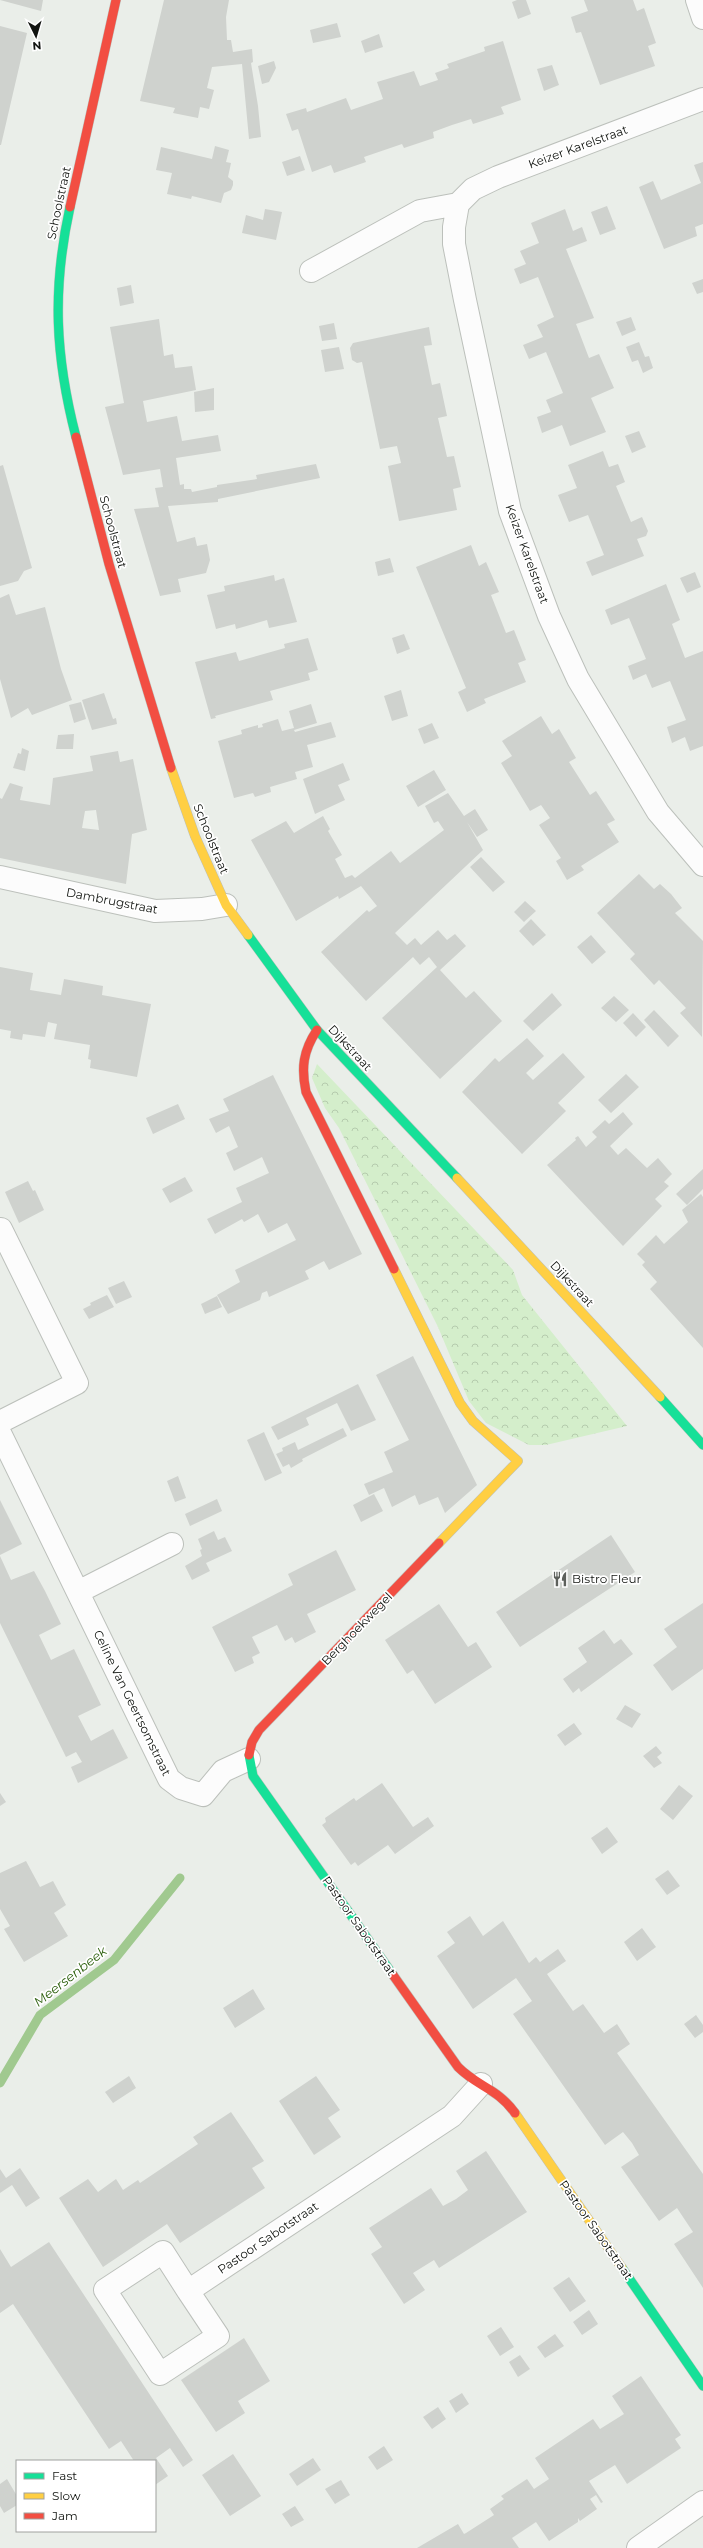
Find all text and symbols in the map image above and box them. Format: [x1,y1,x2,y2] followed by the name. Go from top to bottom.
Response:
[16,16,56,56] north arrow
[32,39,42,53] text: N
[526,122,630,171] street label: Keizer Karelstraat
[43,165,74,241] street label: Schoolstraat
[97,494,130,570] street label: Schoolstraat
[503,502,552,606] street label: Keizer Karelstraat
[191,801,232,876] street label: Schoolstraat
[65,884,159,917] street label: Dambrugstraat
[325,1022,376,1074] street label: Dijkstraat
[547,1258,598,1310] street label: Dijkstraat
[551,1570,569,1588] restaurant icon: Bistro Fleur
[572,1571,641,1586] place label: Bistro Fleur
[318,1589,395,1668] street label: Berghoekwegel
[91,1627,174,1778] street label: Celine Van Geertsomstraat
[319,1873,399,1978] street label: Pastoor Sabotstraat
[30,1942,111,2010] water label: Meersenbeek
[556,2177,636,2282] street label: Pastoor Sabotstraat
[215,2198,321,2277] street label: Pastoor Sabotstraat
[16,2460,156,2532] legend
[52,2468,77,2483] text: Fast
[52,2488,81,2503] text: Slow
[51,2508,78,2523] text: Jam

